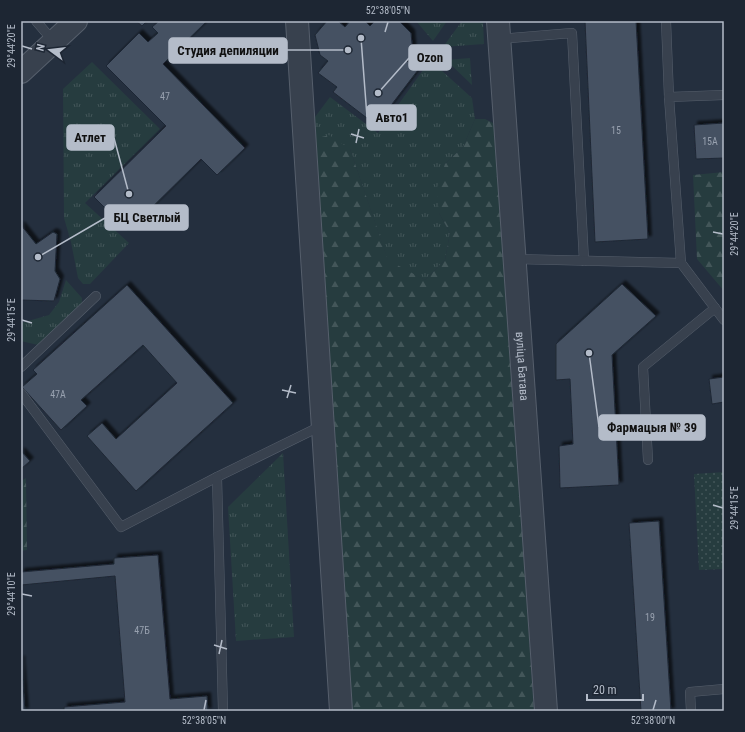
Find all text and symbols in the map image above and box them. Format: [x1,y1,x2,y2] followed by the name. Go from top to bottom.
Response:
[366,5,410,16] text: 52°38'05"N
[6,24,17,68] text: 29°44'20"E
[30,30,70,70] north arrow
[169,38,287,63] callout: Студия депиляции
[34,42,48,52] text: N
[177,43,279,58] text: Студия депиляции
[409,45,451,70] callout: Ozon
[417,50,443,65] text: Ozon
[160,91,170,102] house number: 47
[367,105,416,130] callout: Авто1
[376,110,408,125] text: Авто1
[67,125,114,150] callout: Атлет
[611,125,621,136] house number: 15
[74,130,106,145] text: Атлет
[702,136,718,147] house number: 15А
[105,205,188,230] callout: БЦ Светлый
[114,210,180,225] text: БЦ Светлый
[729,212,740,256] text: 29°44'20"E
[6,298,17,342] text: 29°44'15"E
[513,331,531,401] street label: вуліца Батава
[50,389,66,400] house number: 47А
[599,415,705,440] callout: Фармацыя № 39
[607,420,697,435] text: Фармацыя № 39
[729,486,740,530] text: 29°44'15"E
[6,572,17,616] text: 29°44'10"E
[645,612,655,623] house number: 19
[134,625,150,636] house number: 47Б
[587,676,643,702] scale bar
[593,683,617,697] text: 20 m
[182,715,226,726] text: 52°38'05"N
[631,715,675,726] text: 52°38'00"N

